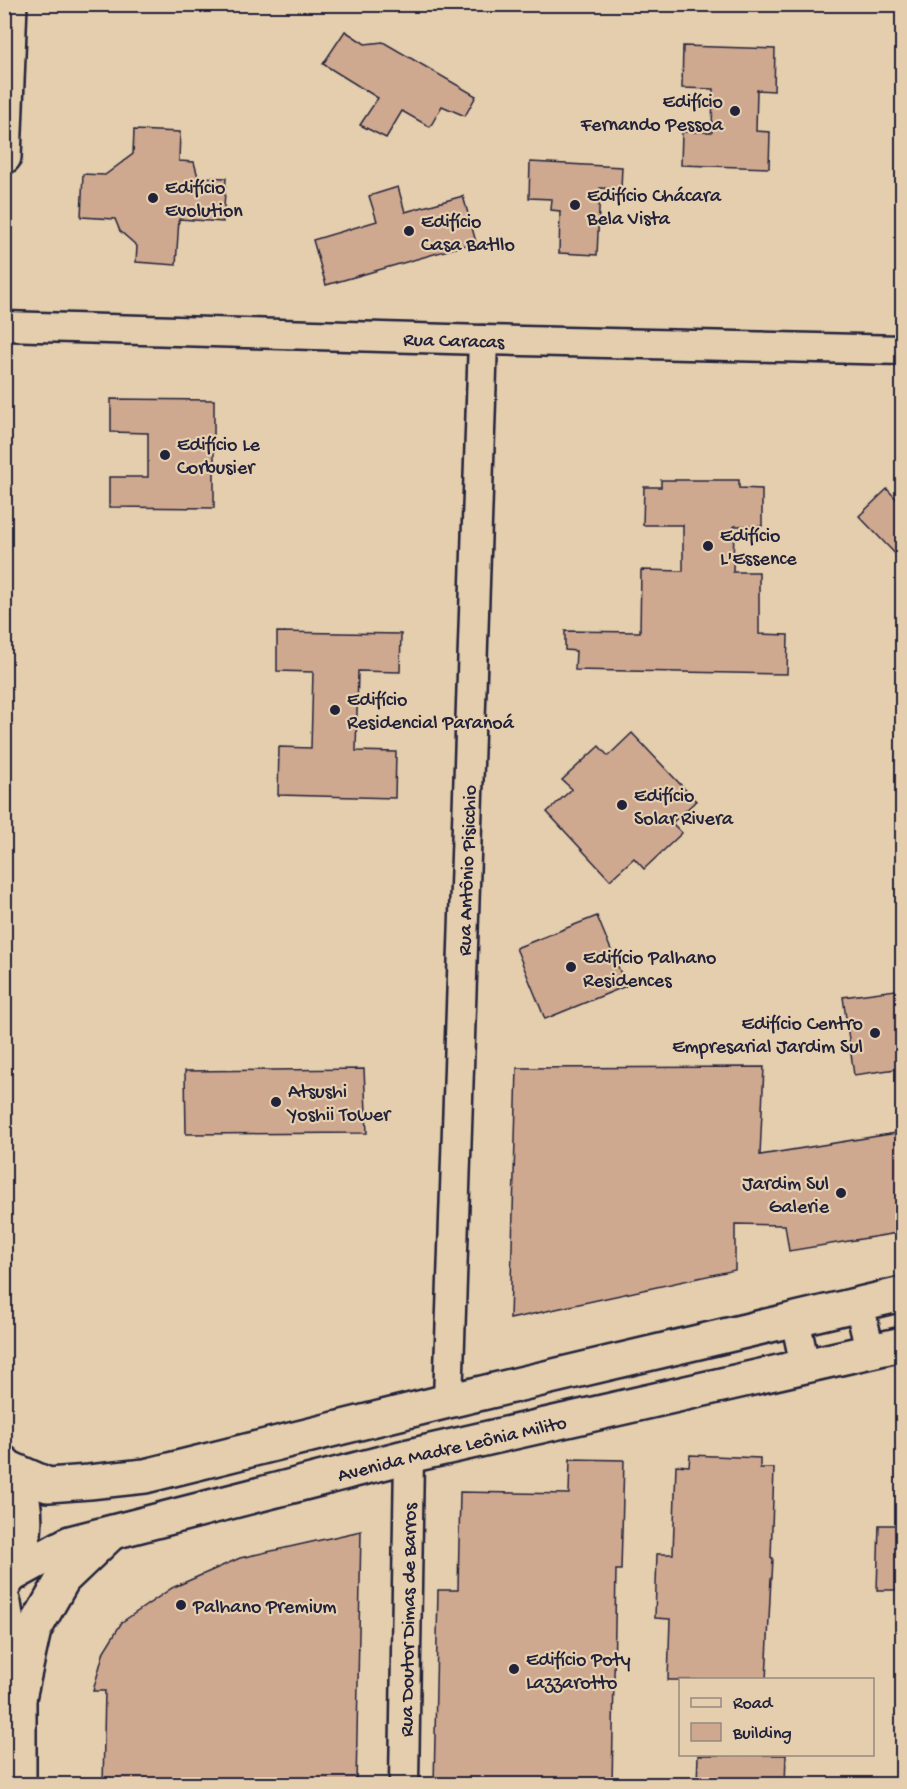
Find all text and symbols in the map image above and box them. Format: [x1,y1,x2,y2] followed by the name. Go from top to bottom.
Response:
[580,92,724,138] place label: Edifício Fernando Pessoa
[728,104,742,118] marker: Edifício Fernando Pessoa
[165,178,243,224] place label: Edifício Evolution
[586,186,722,232] place label: Edifício Chácara Bela Vista
[146,191,160,205] marker: Edifício Evolution
[568,198,582,212] marker: Edifício Chácara Bela Vista
[421,212,515,258] place label: Edifício Casa Batllo
[402,224,416,238] marker: Edifício Casa Batllo
[403,330,505,356] street label: Rua Caracas
[177,435,261,481] place label: Edifício Le Corbusier
[158,448,172,462] marker: Edifício Le Corbusier
[720,526,797,572] place label: Edifício L'Essence
[701,539,715,553] marker: Edifício L'Essence
[347,690,515,736] place label: Edifício Residencial Paranoá
[328,703,342,717] marker: Edifício Residencial Paranoá
[455,785,483,956] street label: Rua Antônio Pisicchio
[634,786,734,832] place label: Edifício Solar Rivera
[615,798,629,812] marker: Edifício Solar Rivera
[583,948,717,994] place label: Edifício Palhano Residences
[564,960,578,974] marker: Edifício Palhano Residences
[672,1014,863,1060] place label: Edifício Centro Empresarial Jardim Sul
[868,1026,882,1040] marker: Edifício Centro Empresarial Jardim Sul
[286,1082,392,1128] place label: Atsushi Yoshii Tower
[269,1095,283,1109] marker: Atsushi Yoshii Tower
[742,1174,830,1220] place label: Jardim Sul Galerie
[834,1186,848,1200] marker: Jardim Sul Galerie
[336,1413,569,1489] street label: Avenida Madre Leônia Milito
[397,1502,423,1737] street label: Rua Doutor Dimas de Barros
[192,1597,337,1620] place label: Palhano Premium
[174,1598,188,1612] marker: Palhano Premium
[526,1650,631,1696] place label: Edifício Poty Lazzarotto
[507,1662,521,1676] marker: Edifício Poty Lazzarotto
[679,1678,874,1756] legend
[733,1694,774,1715] text: Road
[732,1724,792,1745] text: Building

